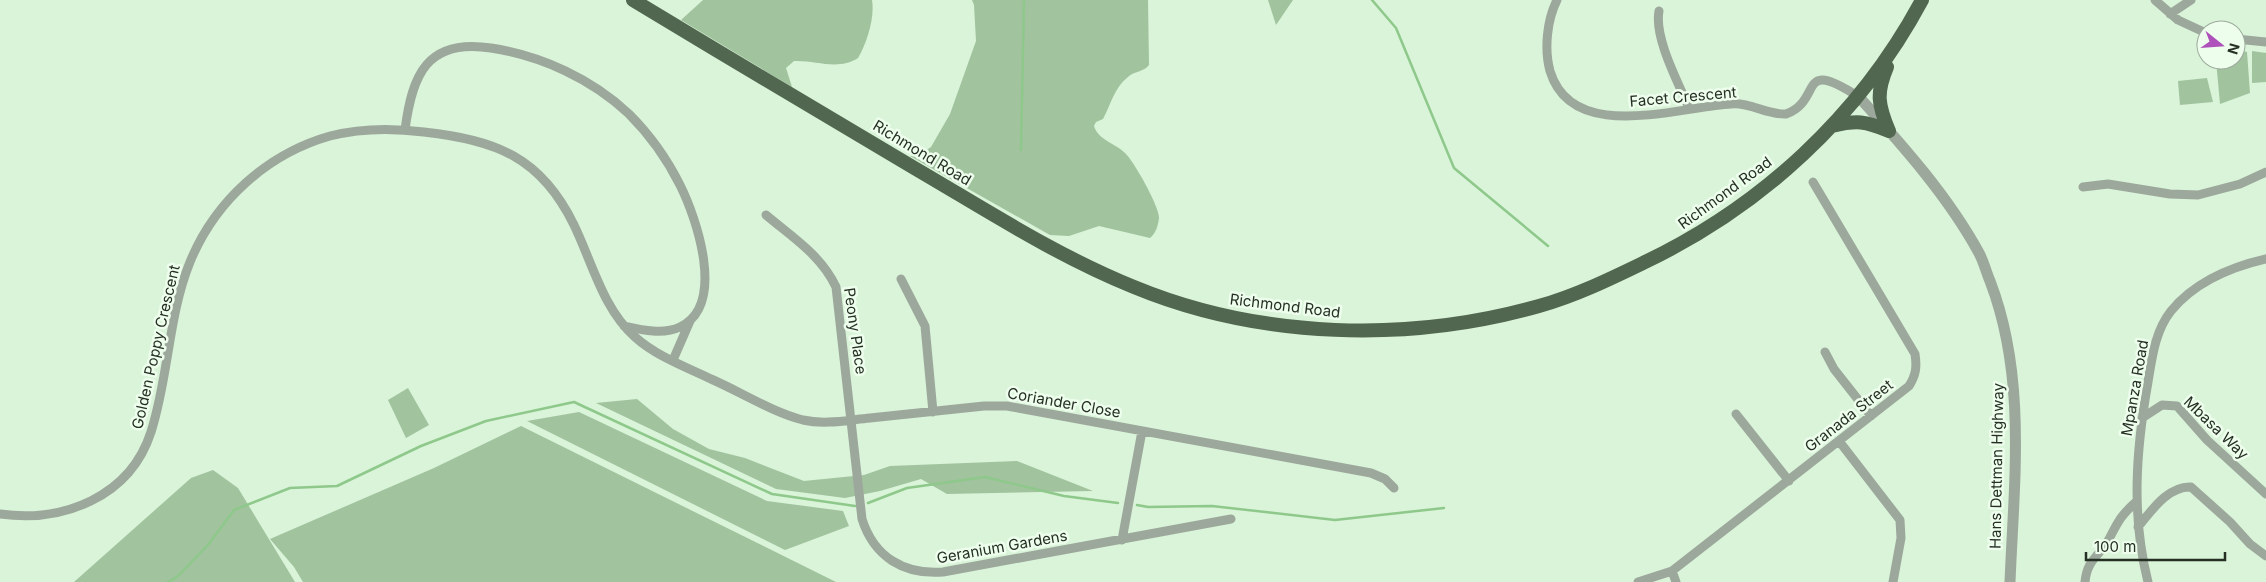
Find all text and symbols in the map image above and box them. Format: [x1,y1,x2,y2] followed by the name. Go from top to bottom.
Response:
[2196,20,2246,70] north arrow
[2224,41,2244,57] text: N
[1629,82,1737,111] street label: Facet Crescent
[870,116,975,189] street label: Richmond Road
[1674,152,1775,233] street label: Richmond Road
[127,263,184,431] street label: Golden Poppy Crescent
[840,286,871,376] street label: Peony Place
[1229,289,1341,322] street label: Richmond Road
[2117,338,2152,437] street label: Mpanza Road
[1801,375,1897,456] street label: Granada Street
[1986,382,2007,549] street label: Hans Dettman Highway
[1006,383,1122,422] street label: Coriander Close
[2180,392,2253,464] street label: Mbasa Way
[935,526,1069,567] street label: Geranium Gardens
[2086,530,2225,562] scale bar
[2094,537,2136,556] text: 100 m

